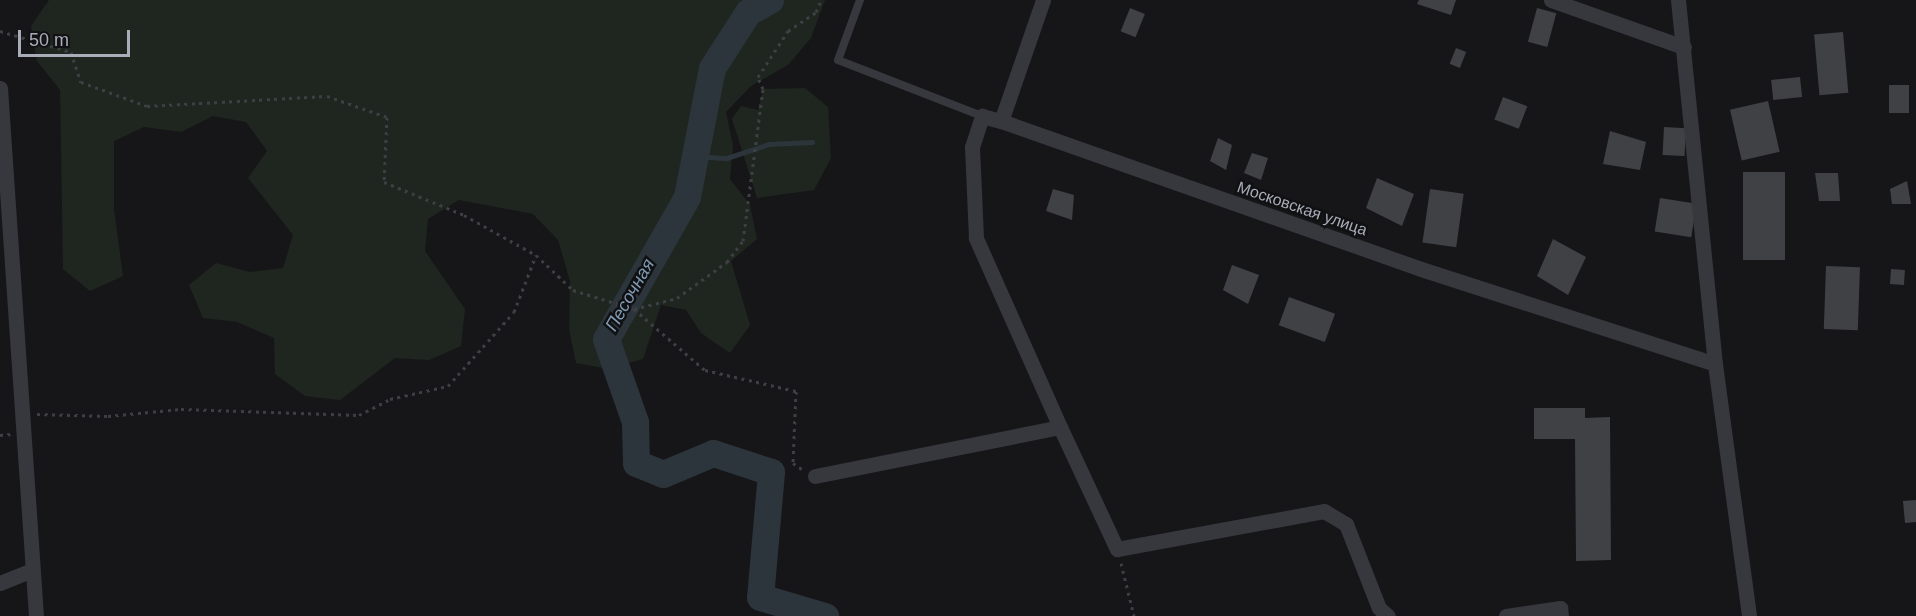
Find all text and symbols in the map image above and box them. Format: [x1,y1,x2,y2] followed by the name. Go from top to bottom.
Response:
[21,18,134,56] scale bar
[29,30,69,50] text: 50 m
[1235,178,1369,240] street label: Московская улица
[601,255,659,335] water label: Песочная

